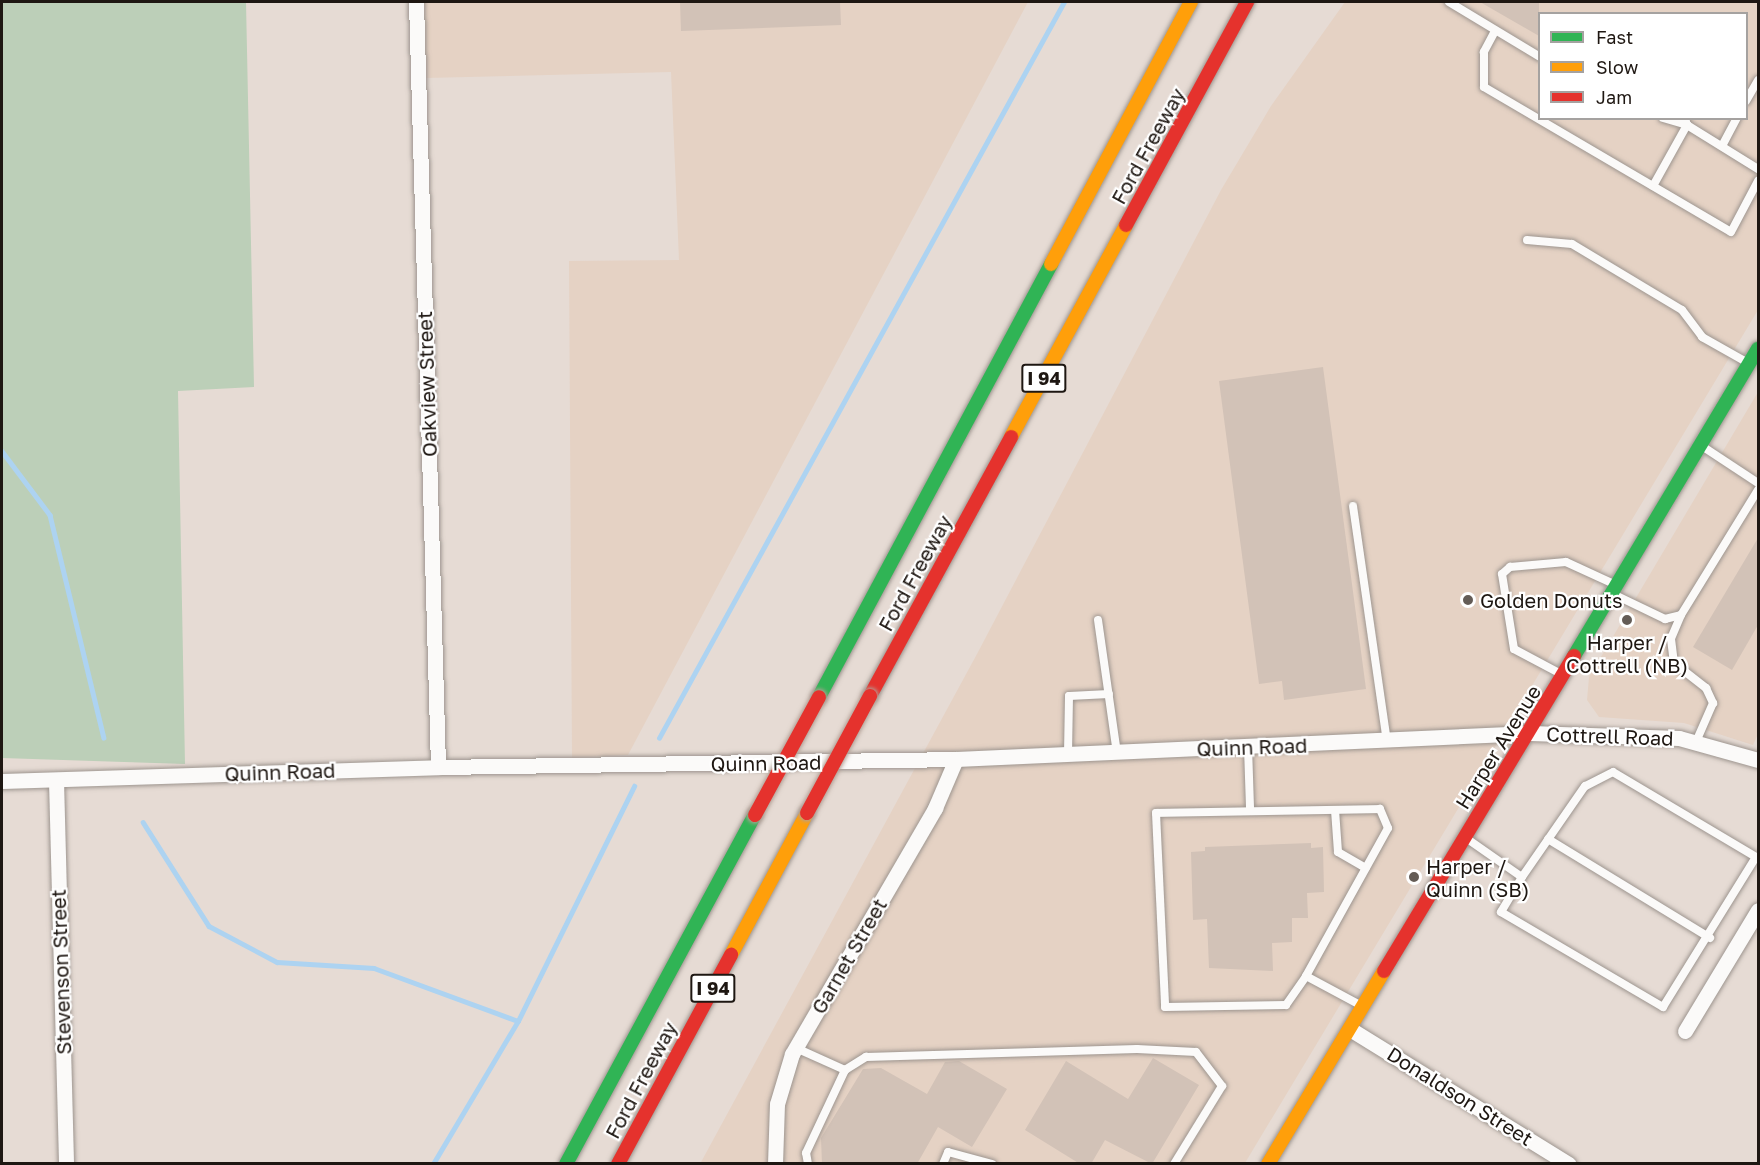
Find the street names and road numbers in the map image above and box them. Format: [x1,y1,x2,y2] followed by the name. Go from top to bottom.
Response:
[1106,84,1190,208] street label: Ford Freeway
[412,311,442,457] street label: Oakview Street
[1020,363,1068,393] road number: I 94
[873,511,957,635] street label: Ford Freeway
[1450,681,1546,813] street label: Harper Avenue
[1546,722,1674,750] street label: Cottrell Road
[1196,733,1308,761] street label: Quinn Road
[710,750,822,776] street label: Quinn Road
[224,758,336,786] street label: Quinn Road
[46,889,76,1055] street label: Stevenson Street
[806,894,892,1018] street label: Garnet Street
[689,973,737,1003] road number: I 94
[600,1017,682,1143] street label: Ford Freeway
[1383,1042,1537,1150] street label: Donaldson Street

